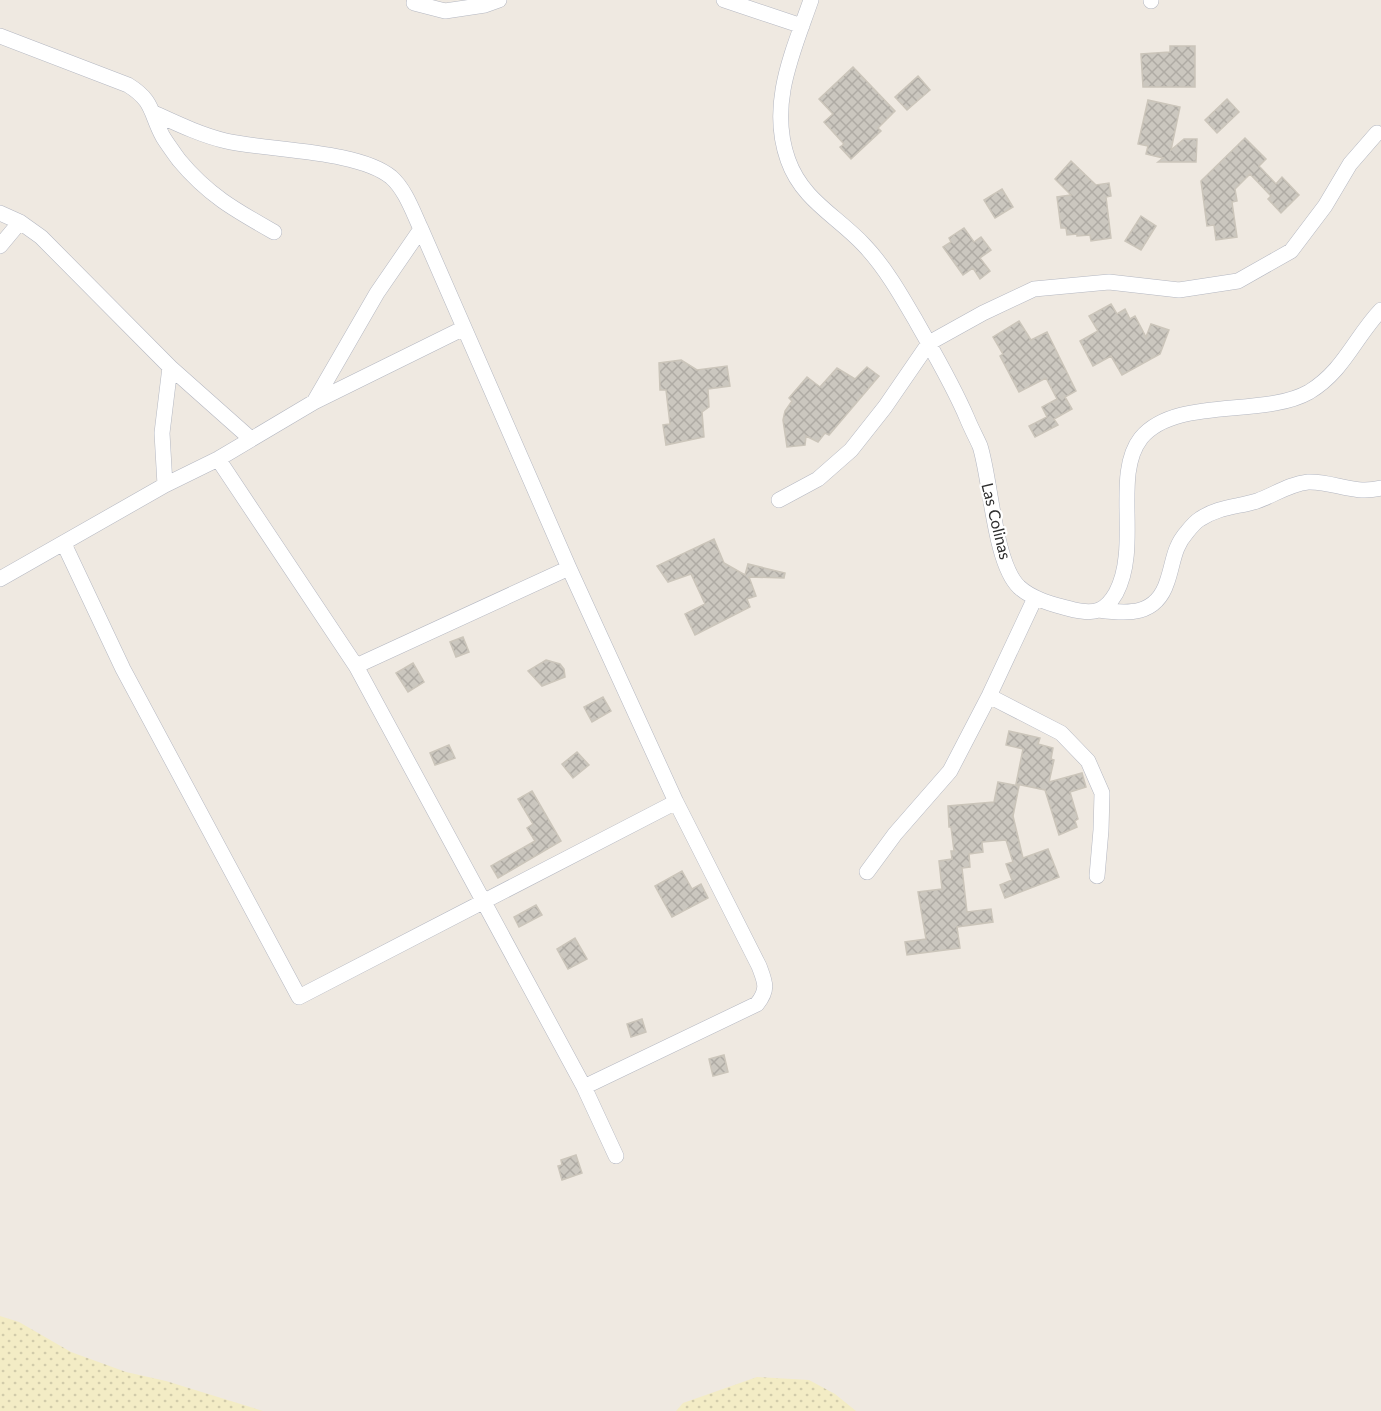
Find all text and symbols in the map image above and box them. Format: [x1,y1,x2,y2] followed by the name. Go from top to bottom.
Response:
[978,481,1016,561] street label: Las Colinas

